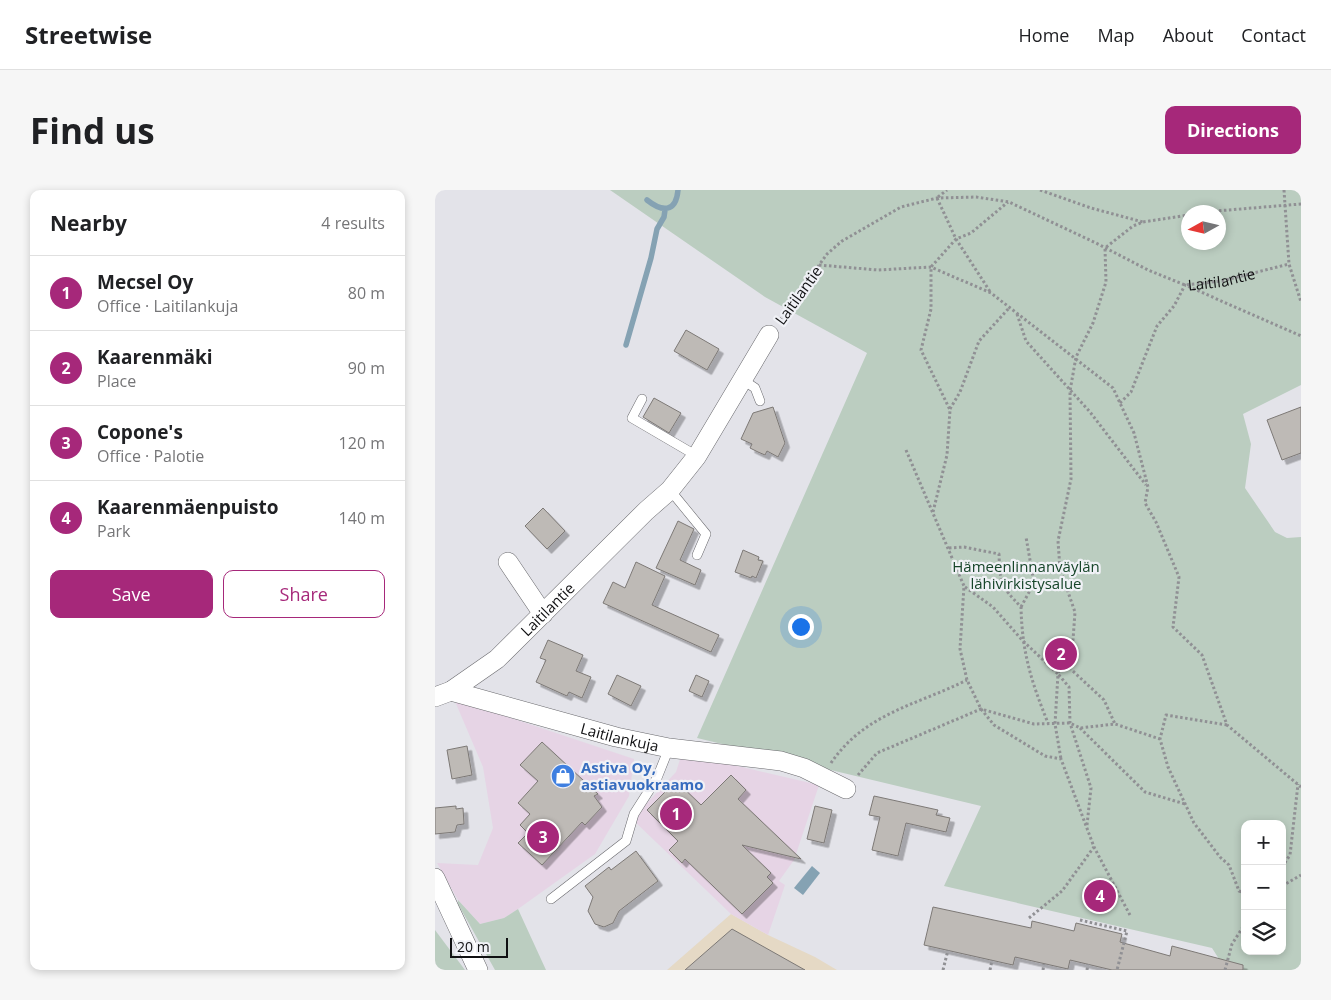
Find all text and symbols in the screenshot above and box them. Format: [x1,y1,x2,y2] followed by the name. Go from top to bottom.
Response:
[25,18,152,51] text: Streetwise
[1019,23,1069,47] text: Home
[1097,23,1135,47] text: Map
[1163,23,1213,47] text: About
[1241,23,1306,47] text: Contact
[1165,106,1301,154] button: Directions
[30,107,155,154] text: Find us
[1181,205,1226,250] north arrow
[50,209,127,237] text: Nearby
[321,212,385,234] text: 4 results
[770,262,826,328] street label: Laitilantie
[1187,263,1257,295] street label: Laitilantie
[97,269,193,295] text: Mecsel Oy
[61,282,71,304] text: 1
[348,282,385,304] text: 80 m
[97,295,238,317] text: Office · Laitilankuja
[97,344,213,370] text: Kaarenmäki
[61,357,71,379] text: 2
[348,357,385,379] text: 90 m
[97,370,136,392] text: Place
[97,419,183,445] text: Copone's
[61,432,71,454] text: 3
[339,432,385,454] text: 120 m
[97,445,204,467] text: Office · Palotie
[97,494,279,520] text: Kaarenmäenpuisto
[61,507,71,529] text: 4
[339,507,385,529] text: 140 m
[97,520,130,542] text: Park
[952,556,1100,593] park label: Hämeenlinnanväylän lähivirkistysalue
[50,570,213,618] button: Save
[223,570,385,618] button: Share
[516,578,578,640] street label: Laitilantie
[788,614,814,640] your location
[1045,635,1077,673] pin: 2
[578,718,661,756] street label: Laitilankuja
[581,757,704,794] place label: Astiva Oy, astiavuokraamo
[550,763,576,789] shop icon: Astiva Oy, astiavuokraamo
[660,795,692,833] pin: 1
[527,818,559,856] pin: 3
[1241,820,1286,955] map controls
[1241,820,1286,865] button: +
[1241,865,1286,910] button: −
[1084,877,1116,915] pin: 4
[1241,910,1286,955] button: layers
[450,935,507,958] scale bar
[457,937,490,956] text: 20 m

